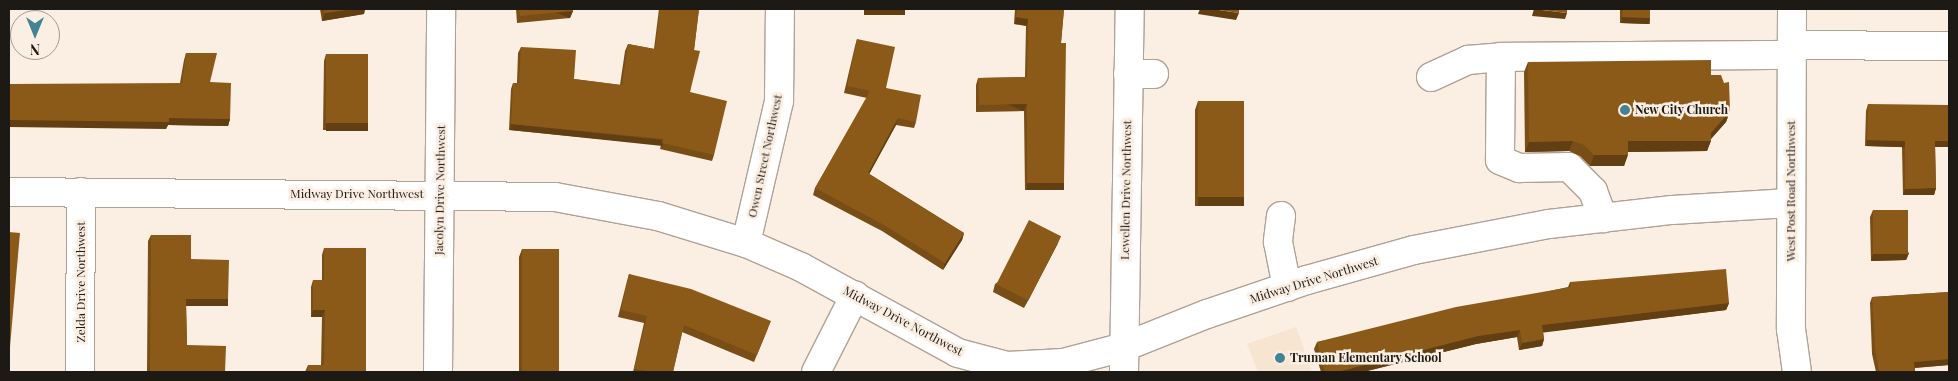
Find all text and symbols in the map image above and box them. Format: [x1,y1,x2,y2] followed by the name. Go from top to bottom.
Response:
[10,10,60,60] north arrow
[30,40,40,59] text: N
[745,93,785,219] street label: Owen Street Northwest
[1635,103,1729,117] place label: New City Church
[1619,104,1631,116] marker: New City Church
[1118,120,1134,260] street label: Lewellen Drive Northwest
[1784,120,1798,262] street label: West Post Road Northwest
[432,125,448,255] street label: Jacolyn Drive Northwest
[290,187,424,201] street label: Midway Drive Northwest
[74,222,88,342] street label: Zelda Drive Northwest
[1248,254,1380,306] street label: Midway Drive Northwest
[841,283,965,359] street label: Midway Drive Northwest
[1290,351,1442,365] place label: Truman Elementary School
[1274,352,1286,364] marker: Truman Elementary School

